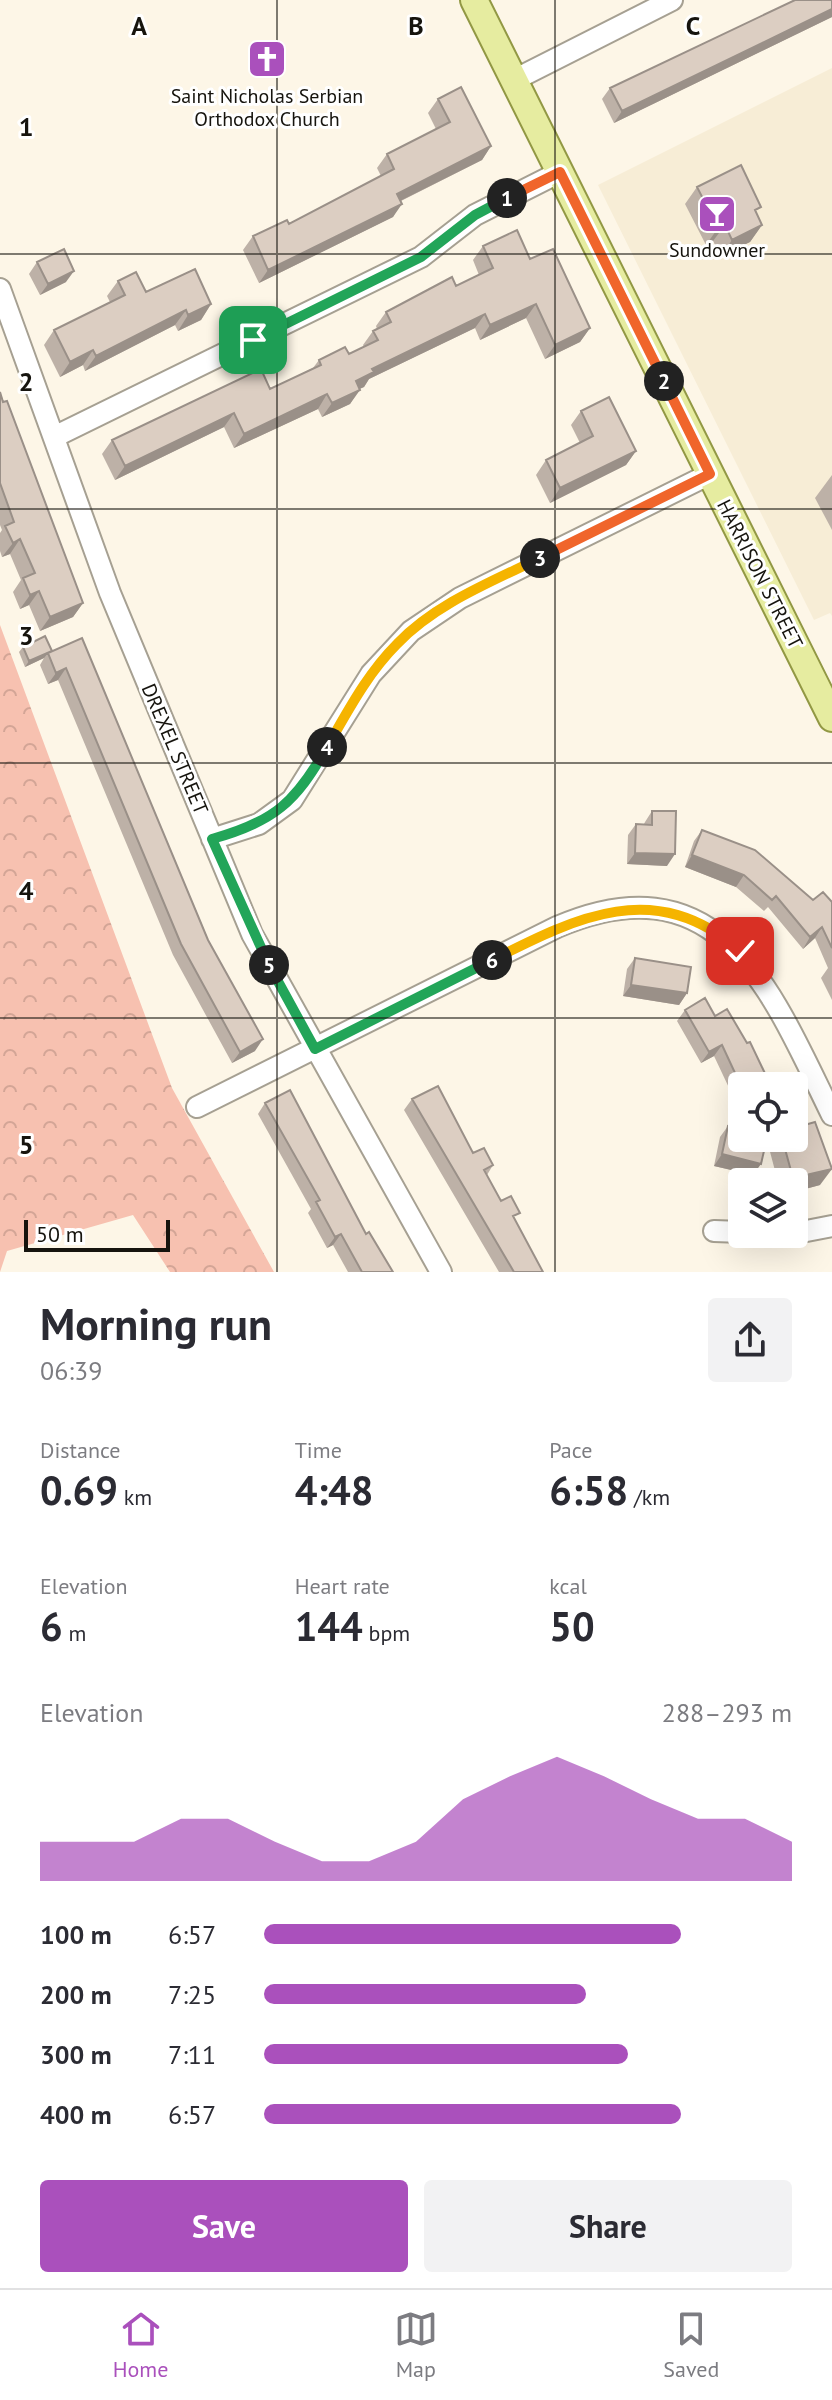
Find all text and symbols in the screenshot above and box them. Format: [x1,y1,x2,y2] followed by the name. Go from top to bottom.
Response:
[131,9,147,42] text: A
[408,9,424,42] text: B
[686,9,700,42] text: C
[246,38,288,80] church icon: Saint Nicholas Serbian Orthodox Church
[171,83,363,132] place label: Saint Nicholas Serbian Orthodox Church
[19,110,33,143] text: 1
[487,178,527,218] pin: 1
[501,184,513,212] text: 1
[696,193,738,235] bar icon: Sundowner
[669,237,765,263] place label: Sundowner
[219,306,287,374] pin
[231,318,275,362] icon: arrive
[644,361,684,401] pin: 2
[19,365,33,398] text: 2
[658,367,670,395] text: 2
[711,495,809,653] street label: HARRISON STREET
[520,538,560,578] pin: 3
[534,544,546,572] text: 3
[19,619,33,652] text: 3
[136,680,214,818] street label: DREXEL STREET
[307,727,347,767] pin: 4
[321,733,333,761] text: 4
[19,874,34,907] text: 4
[706,917,774,985] pin
[718,929,762,973] icon: check
[472,940,512,980] pin: 6
[249,945,289,985] pin: 5
[486,946,498,974] text: 6
[263,951,275,979] text: 5
[728,1072,808,1248] map controls
[728,1072,808,1152] button: locate
[19,1128,33,1161] text: 5
[728,1168,808,1248] button: layers
[24,1216,170,1252] scale bar
[36,1220,84,1248] text: 50 m
[40,1295,272,1352] text: Morning run
[708,1298,792,1382] button: share
[40,1354,102,1387] text: 06:39
[40,1436,121,1464] text: Distance
[295,1436,342,1464] text: Time
[549,1436,592,1464] text: Pace
[40,1464,118,1516] text: 0.69
[295,1464,373,1516] text: 4:48
[549,1464,628,1516] text: 6:58
[118,1483,152,1511] text: km
[628,1483,670,1511] text: /km
[40,1572,128,1600] text: Elevation
[295,1572,390,1600] text: Heart rate
[549,1572,587,1600] text: kcal
[40,1600,63,1652] text: 6
[295,1600,363,1652] text: 144
[549,1600,595,1652] text: 50
[63,1619,86,1647] text: m
[363,1619,410,1647] text: bpm
[40,1696,144,1729] text: Elevation
[662,1696,792,1729] text: 288–293 m
[40,1918,112,1951] text: 100 m
[168,1918,216,1951] text: 6:57
[40,1978,112,2011] text: 200 m
[168,1978,216,2011] text: 7:25
[40,2038,112,2071] text: 300 m
[168,2038,216,2071] text: 7:11
[40,2098,112,2131] text: 400 m
[168,2098,216,2131] text: 6:57
[40,2180,408,2272] button: Save
[424,2180,792,2272] button: Share
[113,2307,168,2383] tab: Home
[394,2307,438,2383] tab: Map
[663,2307,719,2383] tab: Saved

